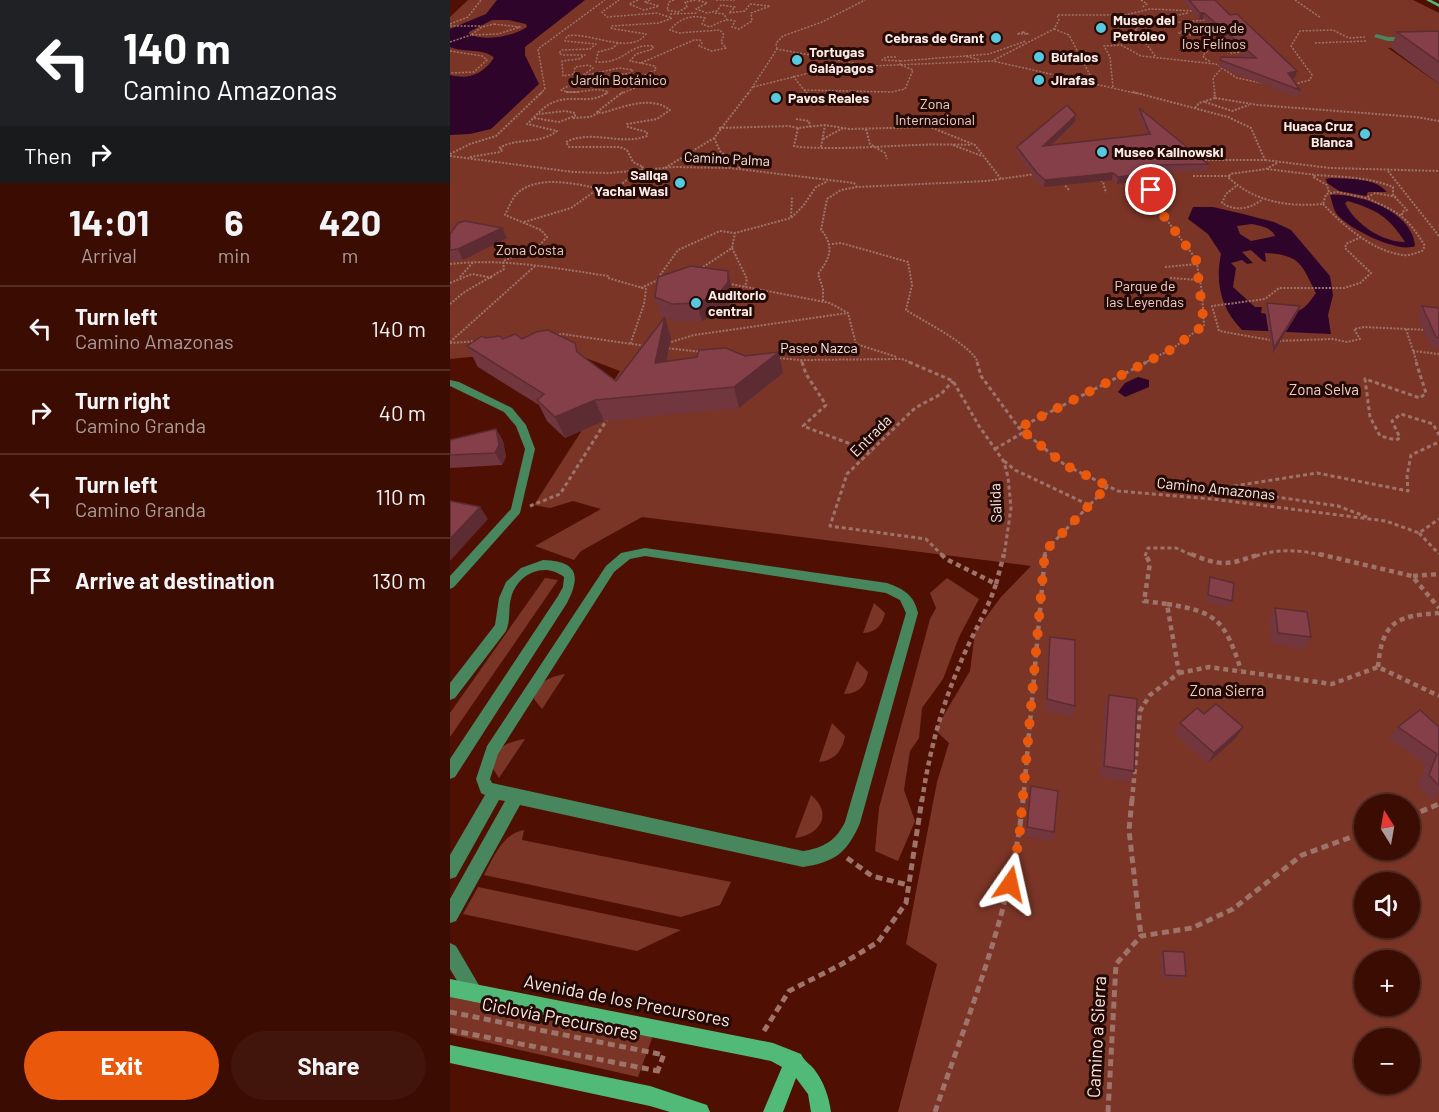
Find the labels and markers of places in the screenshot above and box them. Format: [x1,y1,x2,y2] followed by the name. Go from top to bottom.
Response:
[1113,11,1175,44] place label: Museo del Petróleo
[1094,21,1108,35] marker: Museo del Petróleo
[885,29,984,46] place label: Cebras de Grant
[989,31,1003,45] marker: Cebras de Grant
[809,43,874,76] place label: Tortugas Galápagos
[1051,48,1098,65] place label: Búfalos
[1032,50,1046,64] marker: Búfalos
[790,53,804,67] marker: Tortugas Galápagos
[1051,71,1095,88] place label: Jirafas
[1032,73,1046,87] marker: Jirafas
[788,89,869,106] place label: Pavos Reales
[769,91,783,105] marker: Pavos Reales
[1284,117,1354,150] place label: Huaca Cruz Blanca
[1358,127,1372,141] marker: Huaca Cruz Blanca
[1114,143,1224,160] place label: Museo Kalinowski
[1095,145,1109,159] marker: Museo Kalinowski
[1125,164,1176,215] pin
[595,166,668,199] place label: Sallqa Yachai Wasi
[673,176,687,190] marker: Sallqa Yachai Wasi
[708,286,766,319] place label: Auditorio central
[689,296,703,310] marker: Auditorio central

